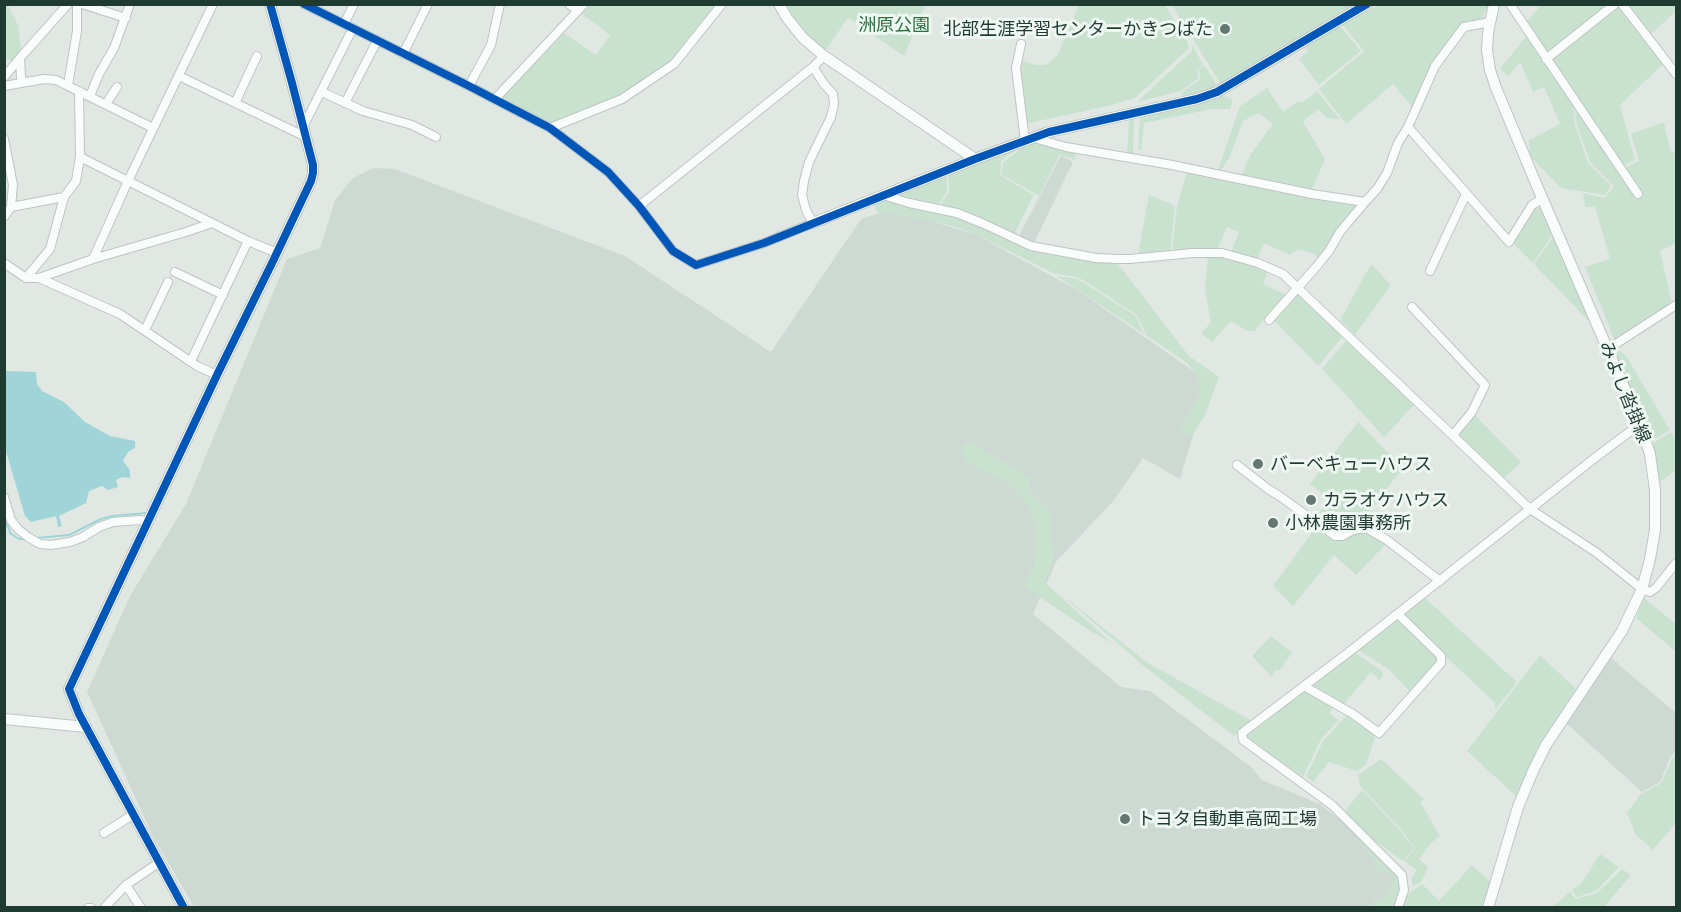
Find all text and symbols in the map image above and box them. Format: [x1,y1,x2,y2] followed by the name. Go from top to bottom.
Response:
[858,14,930,36] park label: 洲原公園
[943,18,1213,40] place label: 北部生涯学習センターかきつばた
[1218,22,1232,36] marker: 北部生涯学習センターかきつばた
[1595,338,1655,446] street label: みよし沓掛線
[1270,453,1432,475] place label: バーベキューハウス
[1251,457,1265,471] marker: バーベキューハウス
[1323,489,1449,511] place label: カラオケハウス
[1304,493,1318,507] marker: カラオケハウス
[1285,512,1411,534] place label: 小林農園事務所
[1266,516,1280,530] marker: 小林農園事務所
[1137,808,1317,830] place label: トヨタ自動車高岡工場
[1118,812,1132,826] marker: トヨタ自動車高岡工場

